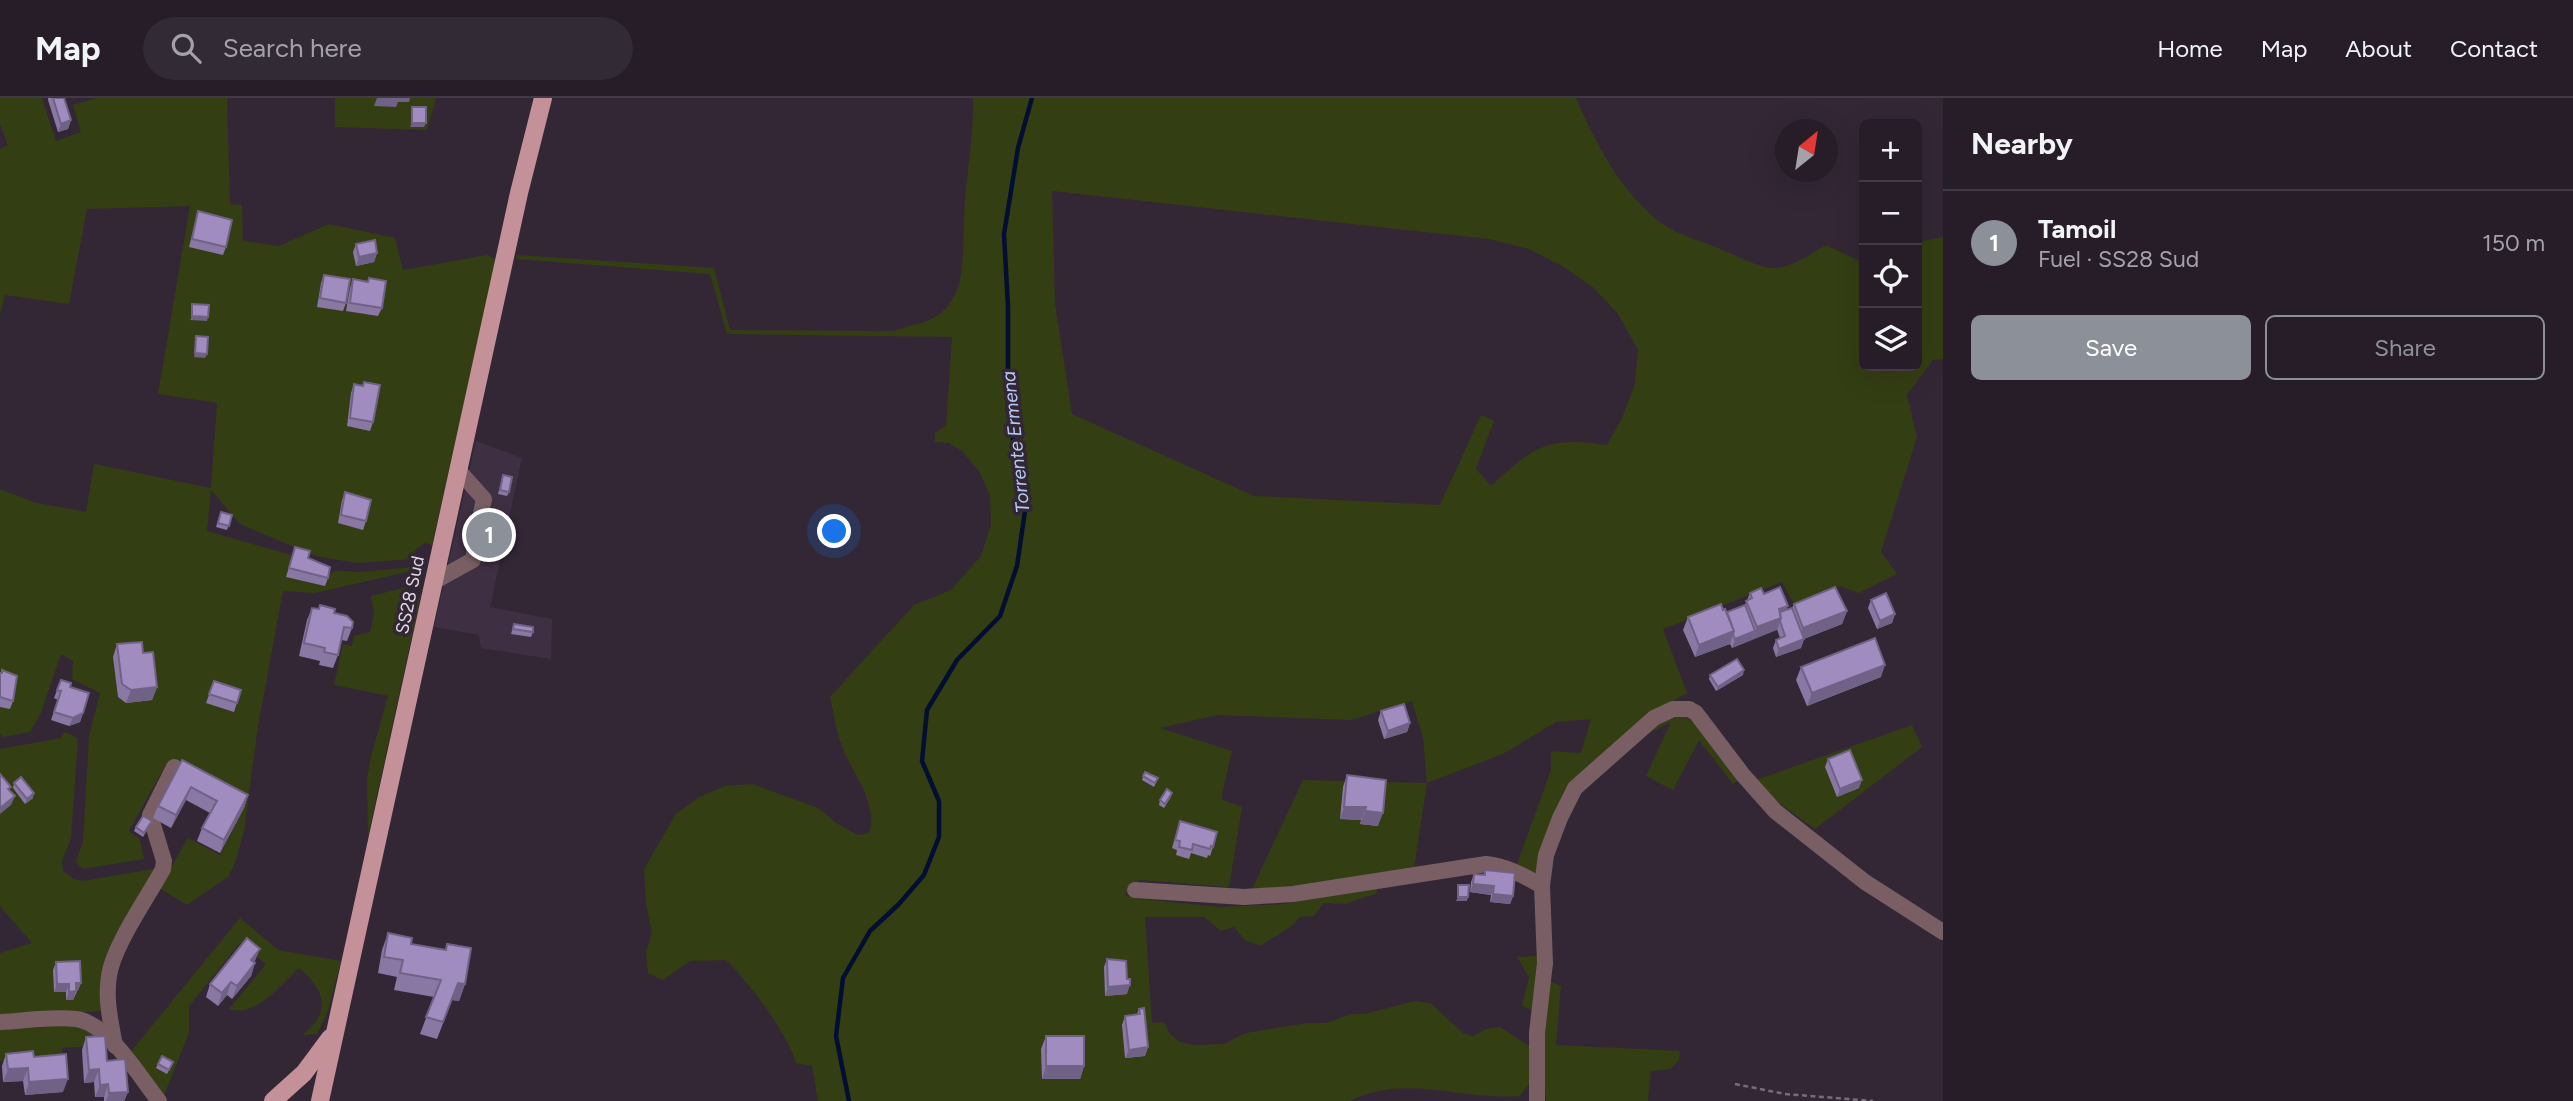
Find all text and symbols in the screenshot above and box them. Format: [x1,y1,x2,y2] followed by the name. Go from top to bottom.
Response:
[143,17,633,80] search box
[35,29,101,68] text: Map
[167,29,205,67] icon: search
[223,32,362,64] text: Search here
[2157,34,2223,63] text: Home
[2261,34,2307,63] text: Map
[2345,34,2412,63] text: About
[2450,34,2538,63] text: Contact
[1775,119,1838,182] north arrow
[1859,119,1922,371] map controls
[1859,119,1922,182] button: +
[1971,125,2073,162] text: Nearby
[1859,182,1922,245] button: −
[2038,213,2116,245] text: Tamoil
[1989,229,1999,257] text: 1
[2482,229,2545,257] text: 150 m
[1859,245,1922,308] button: locate
[2038,245,2199,273] text: Fuel · SS28 Sud
[1859,308,1922,371] button: layers
[1971,315,2251,380] button: Save
[2265,315,2545,380] button: Share
[997,370,1034,514] water label: Torrente Ermena
[466,509,512,561] pin: 1
[817,514,851,548] your location
[391,554,429,636] street label: SS28 Sud

